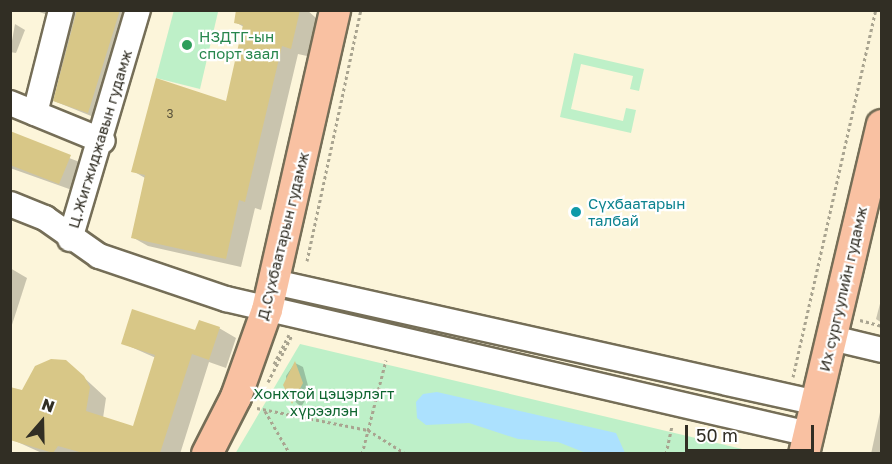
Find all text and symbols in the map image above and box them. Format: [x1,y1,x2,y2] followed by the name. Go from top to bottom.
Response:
[199,27,279,62] place label: НЗДТГ-ын спорт заал
[180,38,194,52] marker: НЗДТГ-ын спорт заал
[64,48,136,230] street label: Ц.Жигжиджавын гудамж
[166,107,174,121] house number: 3
[253,150,313,322] street label: Д.Сүхбаатарын гудамж
[588,194,685,229] place label: Сүхбаатарын талбай
[569,205,583,219] marker: Сүхбаатарын талбай
[815,205,871,373] street label: Их сургуулийн гудамж
[254,384,394,419] park label: Хонхтой цэцэрлэгт хүрээлэн
[12,392,72,452] north arrow
[39,394,57,417] text: N
[688,413,817,451] scale bar
[696,424,738,446] text: 50 m

